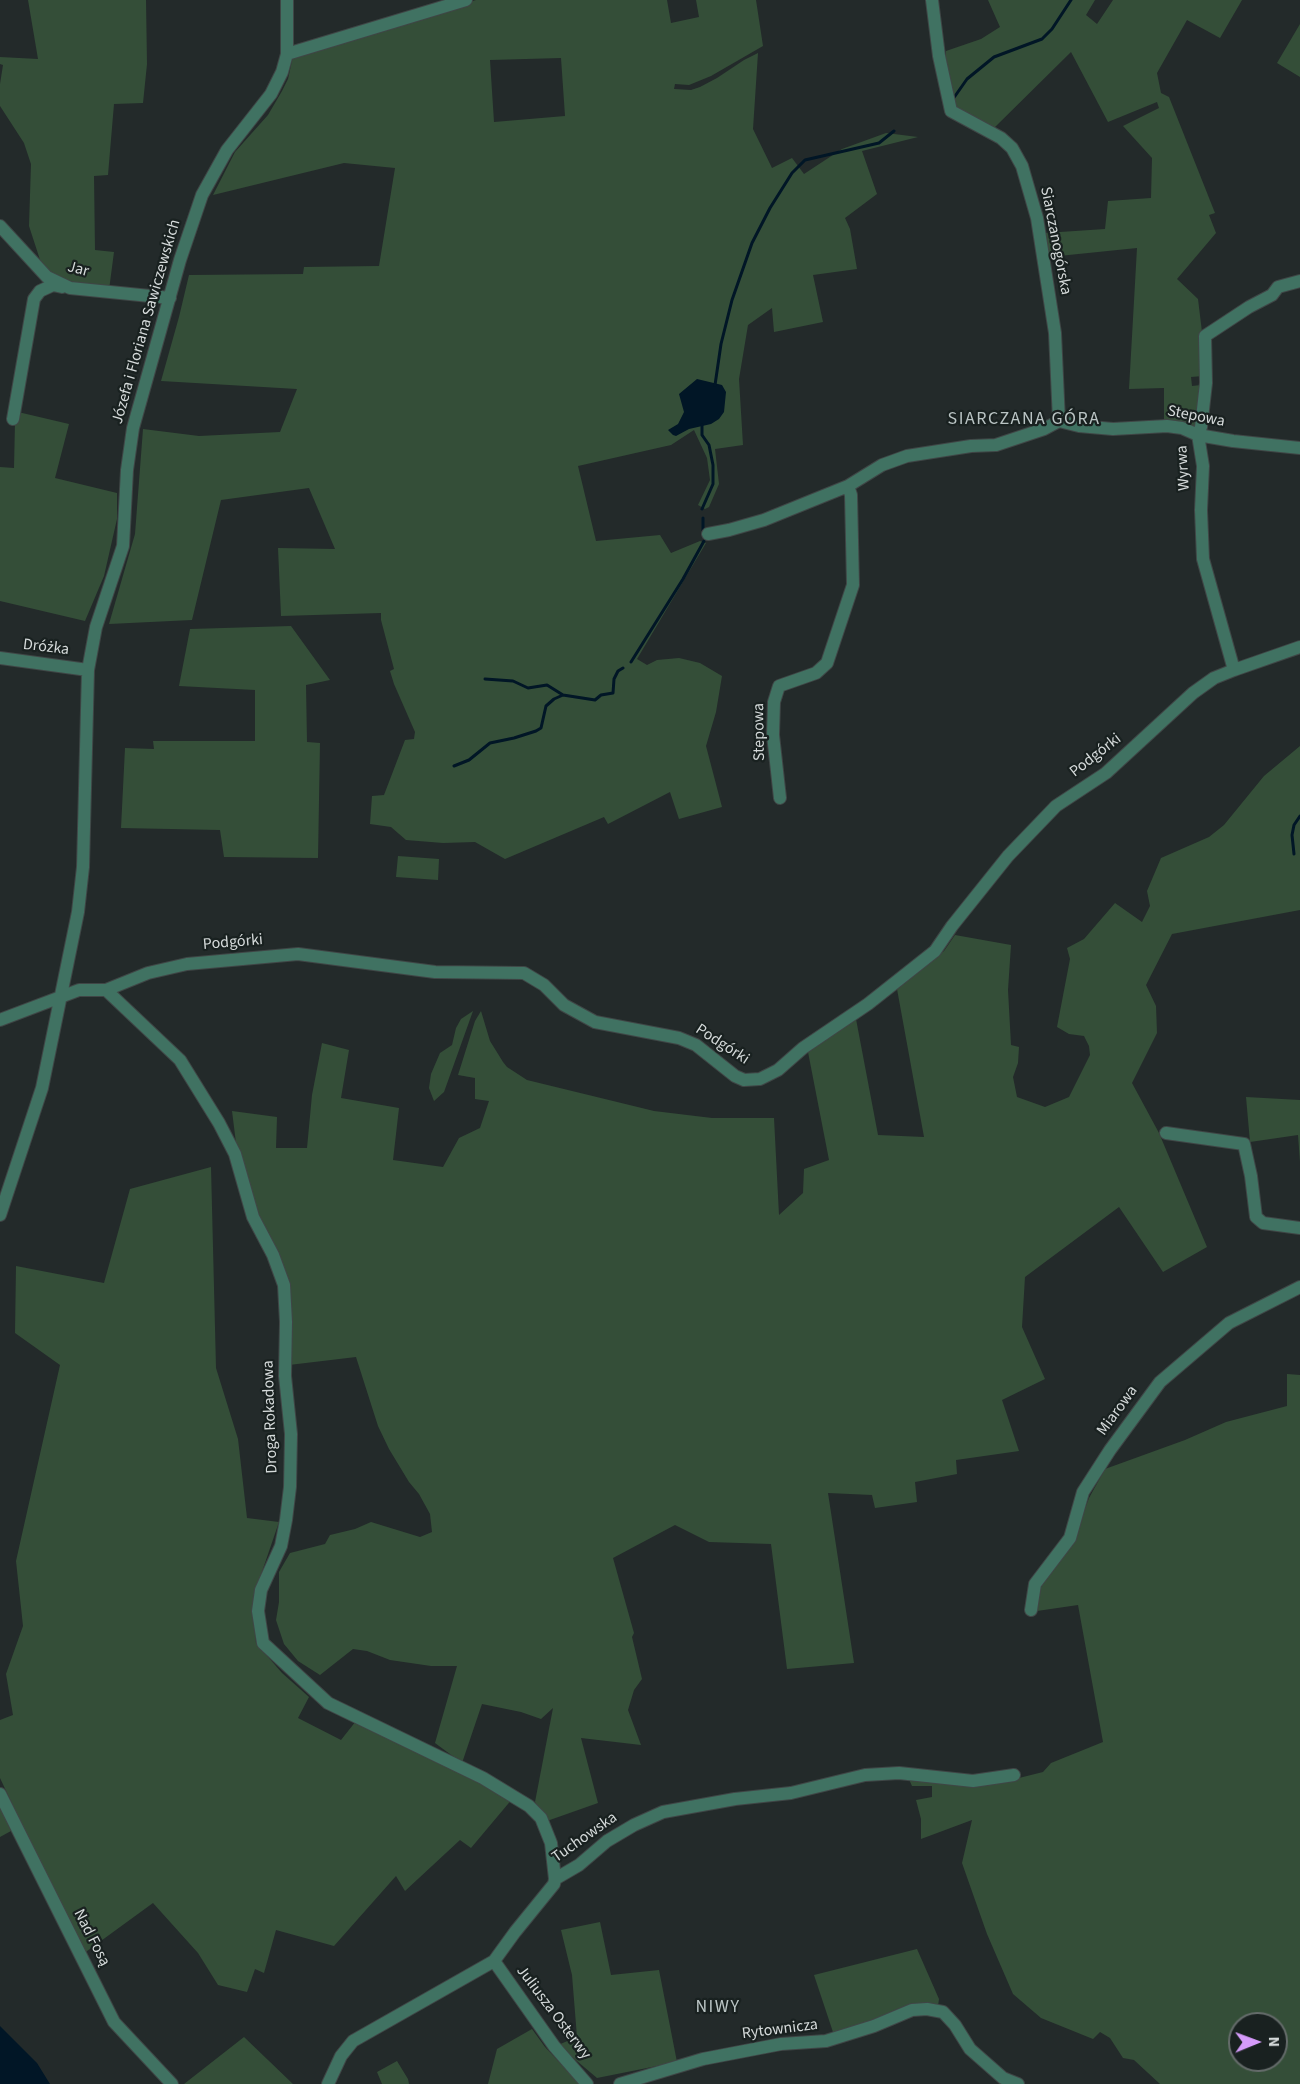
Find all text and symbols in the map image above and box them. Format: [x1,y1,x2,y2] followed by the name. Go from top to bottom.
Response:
[1035,185,1075,297] street label: Siarczanogórska
[109,218,185,426] street label: Józefa i Floriana Sawiczewskich
[65,258,91,282] street label: Jar
[1166,402,1226,432] street label: Stepowa
[948,409,1100,431] district label: SIARCZANA GÓRA
[1173,445,1195,491] street label: Wyrwa
[22,636,70,660] street label: Dróżka
[750,703,770,761] street label: Stepowa
[1066,730,1126,782] street label: Podgórki
[202,931,264,955] street label: Podgórki
[692,1021,752,1069] street label: Podgórki
[259,1360,283,1474] street label: Droga Rokadowa
[1093,1382,1143,1440] street label: Miarowa
[549,1809,621,1867] street label: Tuchowska
[68,1906,114,1970] street label: Nad Fosą
[511,1962,595,2064] street label: Juliusza Osterwy
[695,1997,741,2019] district label: NIWY
[1228,2012,1288,2072] north arrow
[741,2016,819,2044] street label: Rytownicza
[1263,2036,1285,2047] text: N

